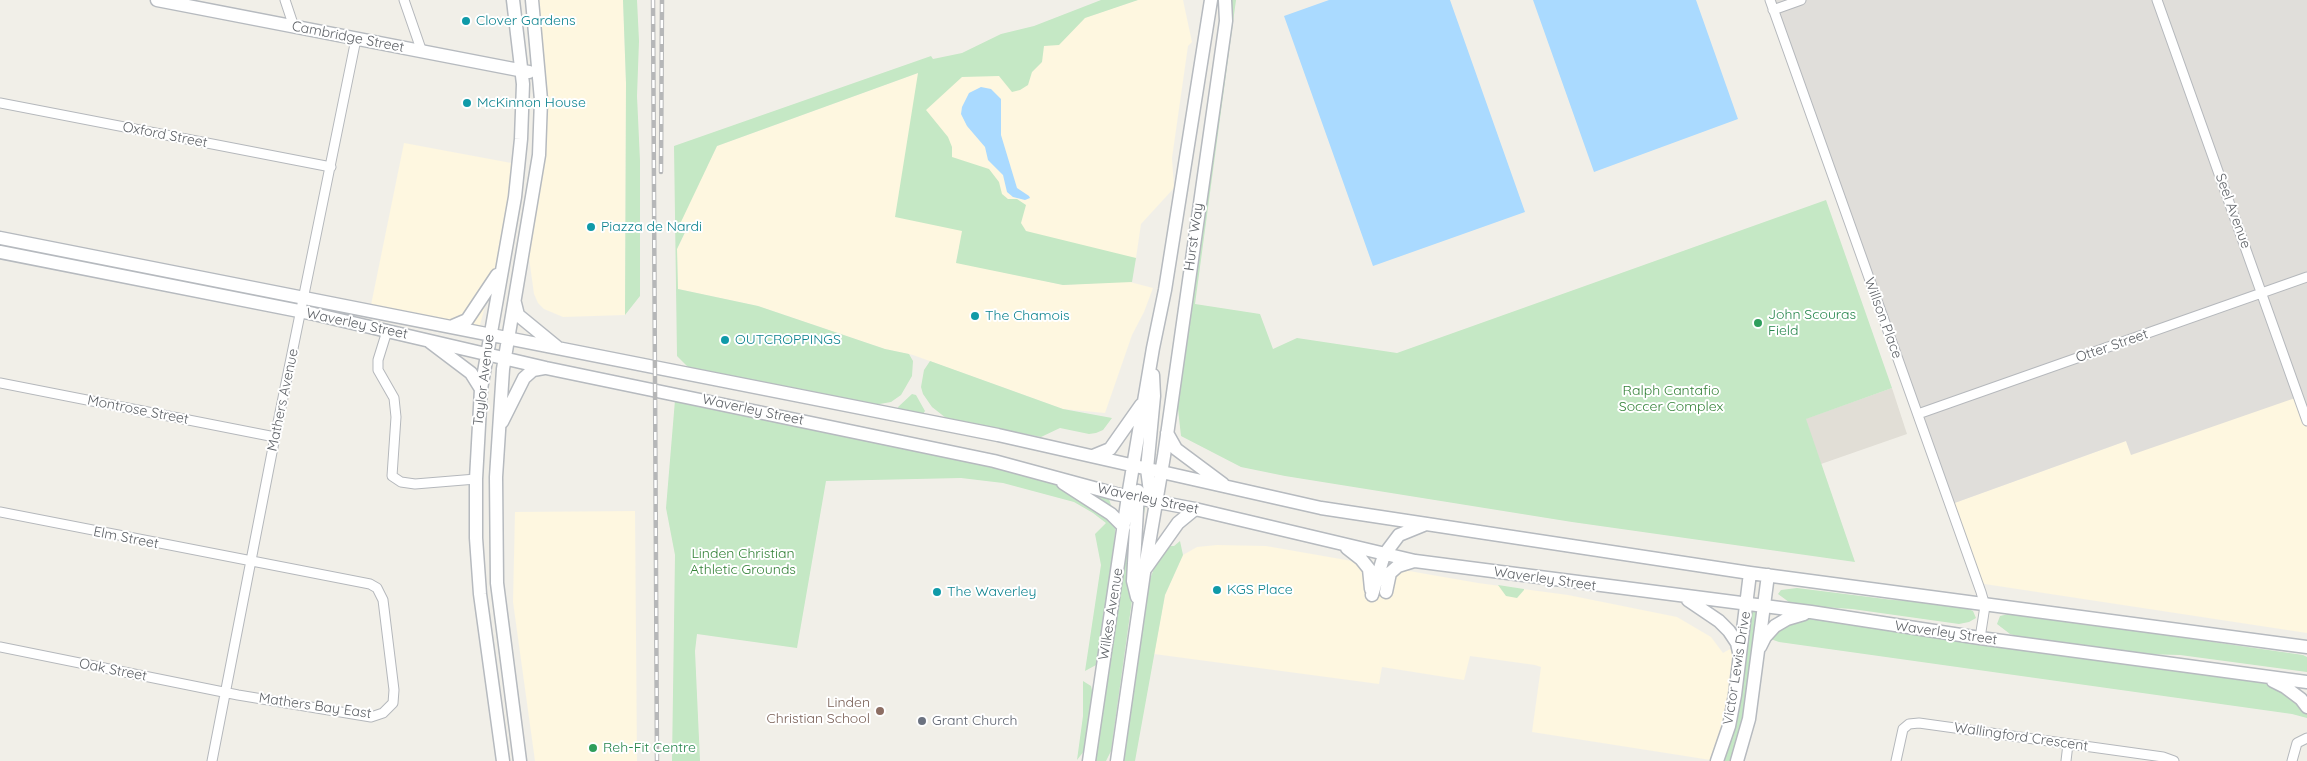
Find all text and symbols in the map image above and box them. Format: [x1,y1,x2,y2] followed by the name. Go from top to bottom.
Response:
[476,13,576,29] place label: Clover Gardens
[460,15,472,27] marker: Clover Gardens
[290,18,406,56] street label: Cambridge Street
[477,95,586,111] place label: McKinnon House
[461,97,473,109] marker: McKinnon House
[121,119,209,151] street label: Oxford Street
[2212,171,2254,251] street label: Seel Avenue
[1181,202,1207,272] street label: Hurst Way
[601,219,702,235] place label: Piazza de Nardi
[585,221,597,233] marker: Piazza de Nardi
[1861,275,1905,361] street label: Willson Place
[305,305,409,343] street label: Waverley Street
[1768,307,1856,340] place label: John Scouras Field
[985,308,1070,324] place label: The Chamois
[969,310,981,322] marker: The Chamois
[1752,317,1764,329] marker: John Scouras Field
[2074,326,2150,366] street label: Otter Street
[735,332,841,348] place label: OUTCROPPINGS
[470,333,498,427] street label: Taylor Avenue
[719,334,731,346] marker: OUTCROPPINGS
[264,347,302,453] street label: Mathers Avenue
[1619,383,1723,416] park label: Ralph Cantafio Soccer Complex
[701,391,805,429] street label: Waverley Street
[86,392,190,428] street label: Montrose Street
[1096,480,1200,518] street label: Waverley Street
[92,523,160,553] street label: Elm Street
[690,546,796,578] park label: Linden Christian Athletic Grounds
[1493,563,1597,595] street label: Waverley Street
[1095,567,1127,661] street label: Wilkes Avenue
[1227,582,1293,598] place label: KGS Place
[947,584,1036,600] place label: The Waverley
[1211,584,1223,596] marker: KGS Place
[931,586,943,598] marker: The Waverley
[1720,610,1754,726] street label: Victor Lewis Drive
[1894,617,1998,649] street label: Waverley Street
[78,655,148,685] street label: Oak Street
[258,690,372,722] street label: Mathers Bay East
[767,695,870,728] place label: Linden Christian School
[874,705,886,717] marker: Linden Christian School
[932,713,1017,729] place label: Grant Church
[916,715,928,727] marker: Grant Church
[1953,719,2089,755] street label: Wallingford Crescent
[603,740,696,756] place label: Reh-Fit Centre
[587,742,599,754] marker: Reh-Fit Centre

